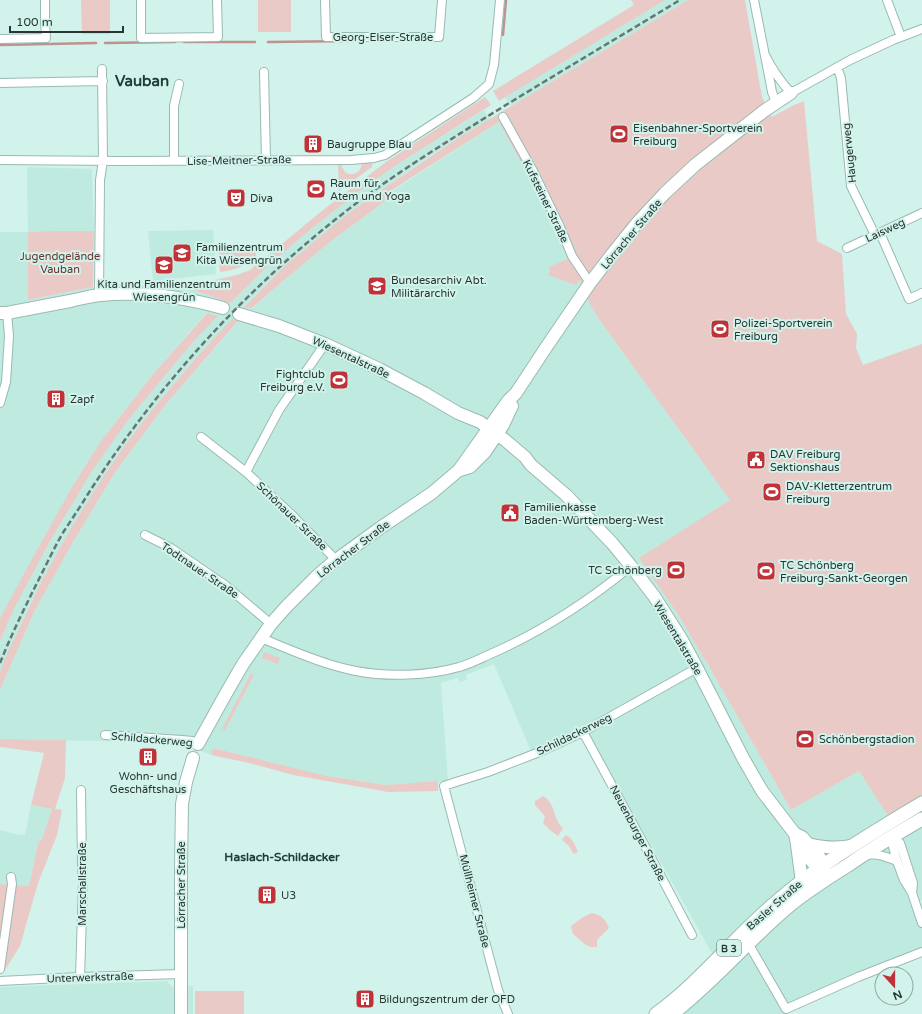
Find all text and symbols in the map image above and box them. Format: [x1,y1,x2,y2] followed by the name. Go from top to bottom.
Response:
[10,8,123,34] scale bar
[16,15,53,29] text: 100 m
[333,31,433,44] street label: Georg-Elser-Straße
[115,72,169,90] district label: Vauban
[633,122,763,148] place label: Eisenbahner-Sportverein Freiburg
[840,122,859,184] street label: Haugerweg
[608,123,630,145] sports icon: Eisenbahner-Sportverein Freiburg
[302,133,324,155] building icon: Baugruppe Blau
[327,138,411,151] place label: Baugruppe Blau
[187,153,291,168] street label: Lise-Meitner-Straße
[520,158,571,245] street label: Kufsteiner Straße
[330,177,410,203] place label: Raum für Atem und Yoga
[305,178,327,200] sports icon: Raum für Atem und Yoga
[225,187,247,209] theatre icon: Diva
[250,192,273,205] place label: Diva
[598,197,664,272] street label: Lörracher Straße
[863,216,907,245] street label: Laisweg
[196,241,283,267] place label: Familienzentrum Kita Wiesengrün
[171,242,193,264] school or university icon: Familienzentrum Kita Wiesengrün
[20,250,100,276] park label: Jugendgelände Vauban
[153,254,175,276] school or university icon: Kita und Familienzentrum Wiesengrün
[391,274,487,300] place label: Bundesarchiv Abt. Militärarchiv
[366,275,388,297] school or university icon: Bundesarchiv Abt. Militärarchiv
[97,278,231,304] place label: Kita und Familienzentrum Wiesengrün
[734,317,833,343] place label: Polizei-Sportverein Freiburg
[709,318,731,340] sports icon: Polizei-Sportverein Freiburg
[310,334,392,381] street label: Wiesentalstraße
[260,368,325,394] place label: Fightclub Freiburg e.V.
[328,369,350,391] sports icon: Fightclub Freiburg e.V.
[45,388,67,410] building icon: Zapf
[70,393,95,406] place label: Zapf
[770,448,840,474] place label: DAV Freiburg Sektionshaus
[745,449,767,471] public building icon: DAV Freiburg Sektionshaus
[254,479,330,553] street label: Schönauer Straße
[786,480,892,506] place label: DAV-Kletterzentrum Freiburg
[761,481,783,503] sports icon: DAV-Kletterzentrum Freiburg
[524,501,663,527] place label: Familienkasse Baden-Württemberg-West
[499,502,521,524] public building icon: Familienkasse Baden-Württemberg-West
[314,518,392,581] street label: Lörracher Straße
[158,540,241,601] street label: Todtnauer Straße
[665,559,687,581] sports icon: TC Schönberg
[780,559,908,585] place label: TC Schönberg Freiburg-Sankt-Georgen
[755,560,777,582] sports icon: TC Schönberg Freiburg-Sankt-Georgen
[588,564,662,577] place label: TC Schönberg
[650,599,705,678] street label: Wiesentalstraße
[535,711,614,758] street label: Schildackerweg
[794,728,816,750] sports icon: Schönbergstadion
[111,729,193,750] street label: Schildackerweg
[819,733,915,746] place label: Schönbergstadion
[137,746,159,768] building icon: Wohn- und Geschäftshaus
[110,770,186,796] place label: Wohn- und Geschäftshaus
[607,783,668,883] street label: Neuenburger Straße
[175,841,188,929] street label: Lörracher Straße
[76,842,89,926] street label: Marschallstraße
[224,850,340,864] district label: Haslach-Schildacker
[457,853,492,949] street label: Müllheimer Straße
[744,878,805,933] street label: Basler Straße
[256,884,278,906] building icon: U3
[281,889,296,902] place label: U3
[717,940,741,956] road number: B 3
[874,966,914,1006] north arrow
[46,969,134,986] street label: Unterwerkstraße
[891,987,904,1003] text: N
[354,988,376,1010] building icon: Bildungszentrum der OFD
[379,993,515,1006] place label: Bildungszentrum der OFD

